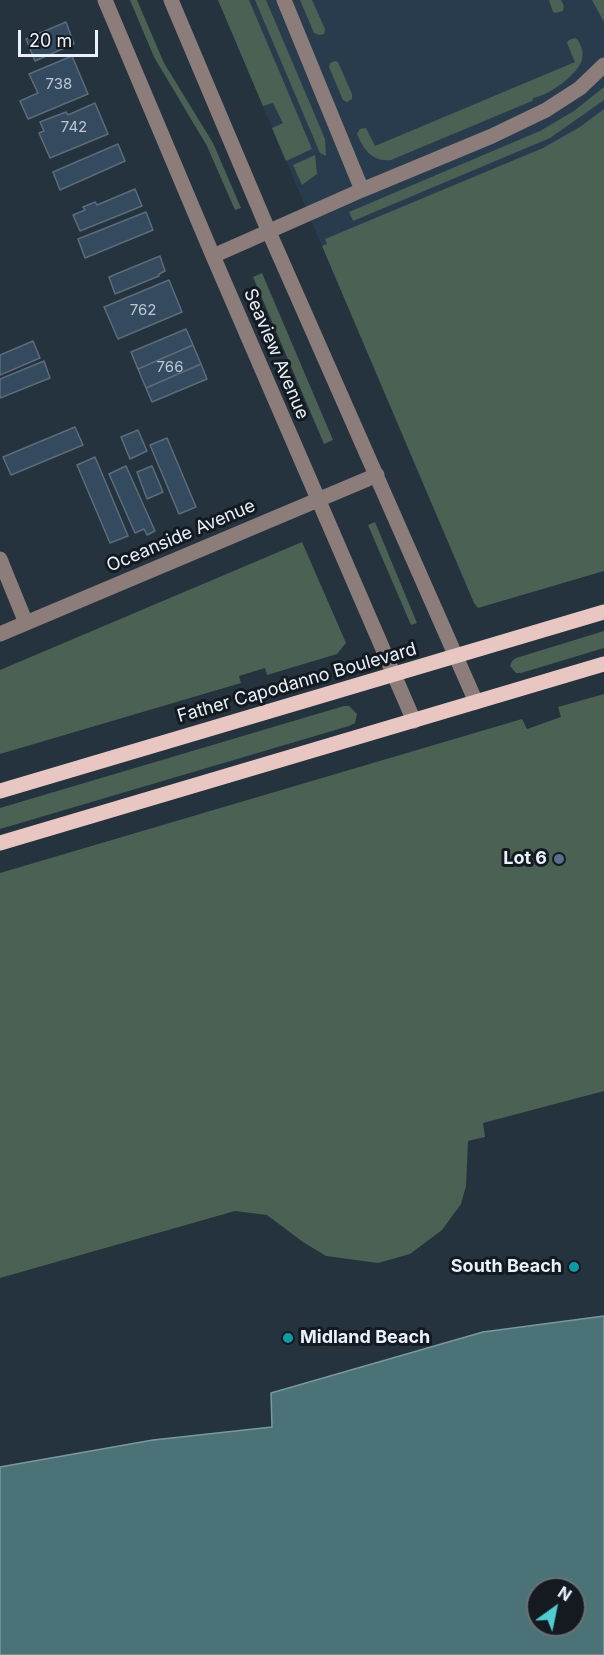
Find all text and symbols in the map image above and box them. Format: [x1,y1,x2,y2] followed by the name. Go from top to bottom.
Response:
[21,18,100,56] scale bar
[29,30,72,51] text: 20 m
[46,75,72,93] house number: 738
[61,118,87,136] house number: 742
[239,285,313,423] street label: Seaview Avenue
[130,301,156,319] house number: 762
[157,358,183,376] house number: 766
[104,495,258,577] street label: Oceanside Avenue
[175,638,419,728] street label: Father Capodanno Boulevard
[503,848,547,870] place label: Lot 6
[552,852,566,866] marker: Lot 6
[451,1256,562,1278] place label: South Beach
[567,1260,581,1274] marker: South Beach
[300,1327,430,1349] place label: Midland Beach
[281,1331,295,1345] marker: Midland Beach
[526,1577,586,1637] north arrow
[554,1582,575,1605] text: N

